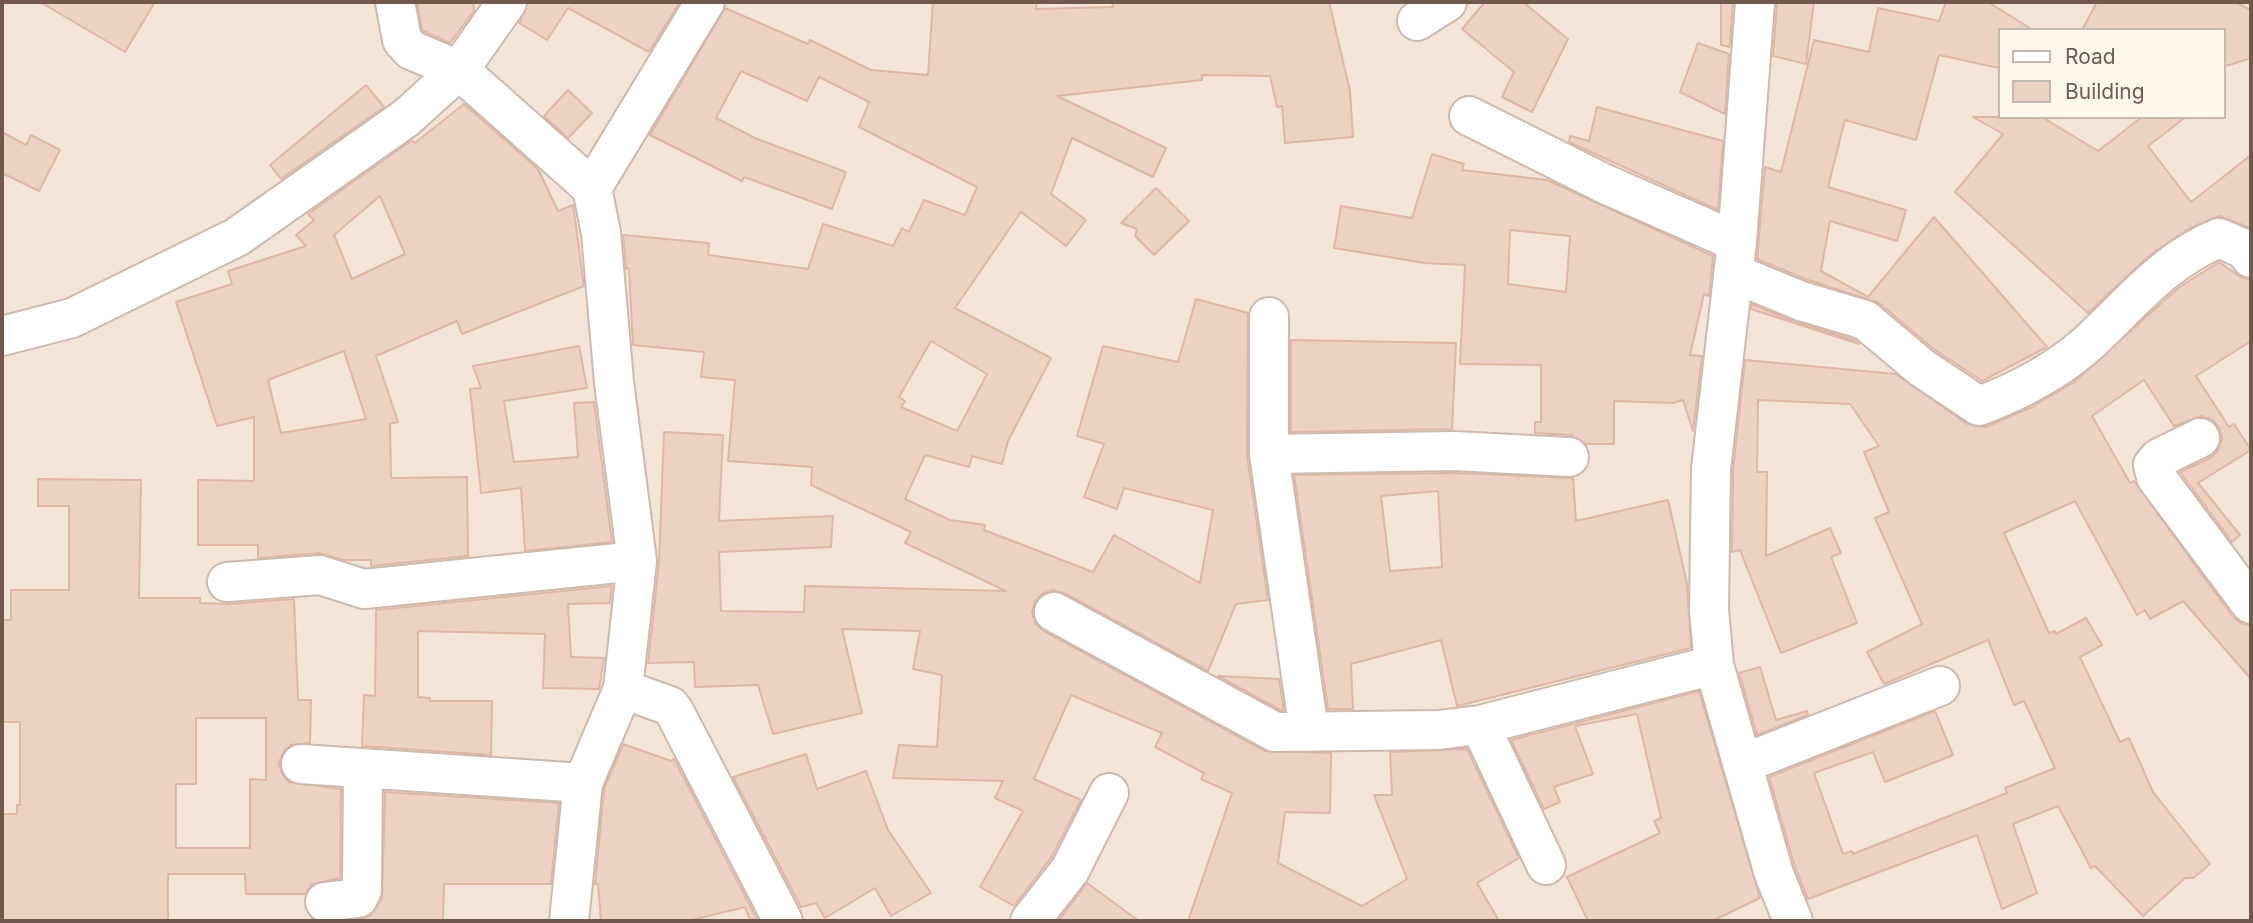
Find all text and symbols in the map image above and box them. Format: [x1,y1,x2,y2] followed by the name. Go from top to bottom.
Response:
[1997,28,2225,119] legend
[2065,44,2116,69] text: Road
[2065,79,2145,104] text: Building

